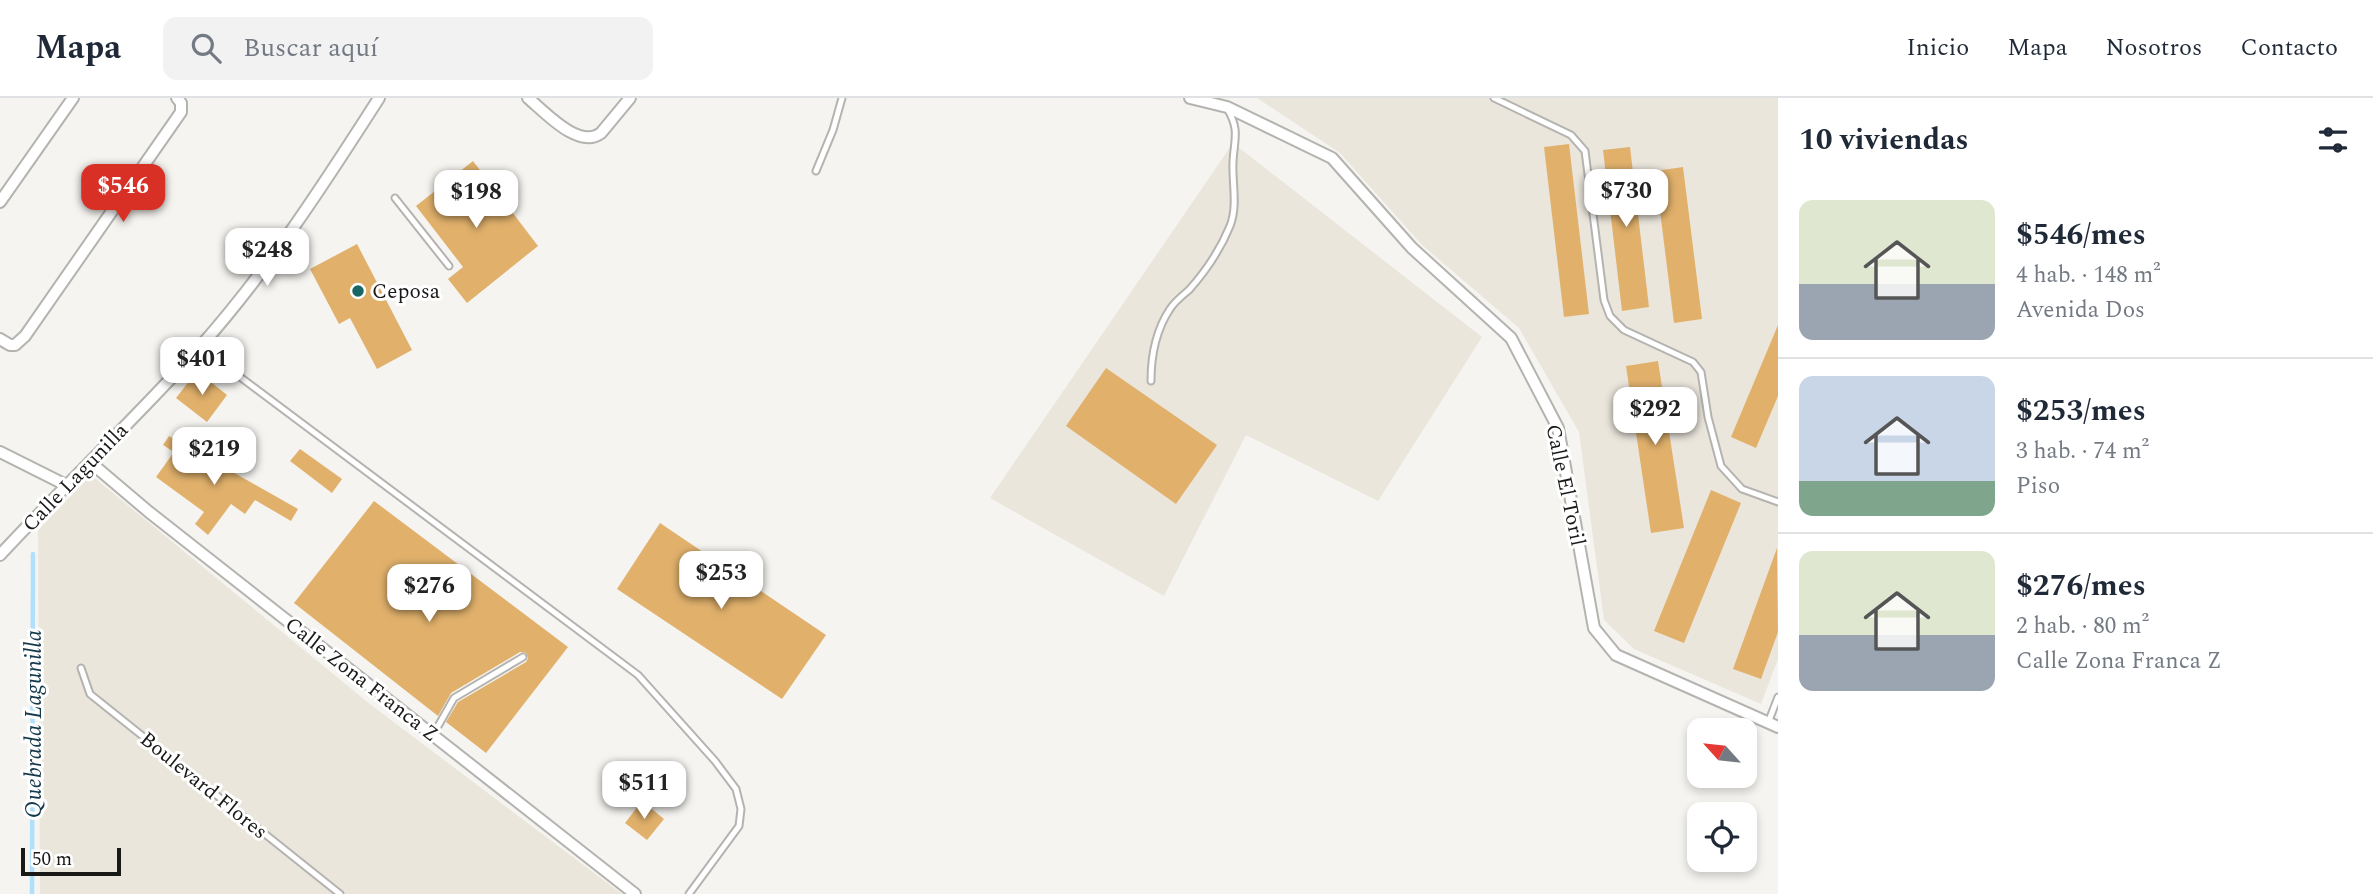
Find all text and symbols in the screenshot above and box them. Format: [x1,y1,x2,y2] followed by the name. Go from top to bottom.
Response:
[163,17,653,80] search box
[35,23,121,73] text: Mapa
[243,28,378,68] text: Buscar aquí
[187,29,225,67] icon: search
[1906,30,1969,66] text: Inicio
[2007,30,2067,66] text: Mapa
[2105,30,2202,66] text: Nosotros
[2240,30,2338,66] text: Contacto
[1799,117,1969,163] text: 10 viviendas
[2314,121,2352,159] icon: filters
[82,164,164,224] pin: $546
[97,169,149,204] text: $546
[435,170,517,230] pin: $198
[1585,170,1667,229] pin: $730
[1600,174,1652,209] text: $730
[450,175,502,210] text: $198
[2016,212,2146,258] text: $546/mes
[226,228,308,288] pin: $248
[1855,228,1939,312] icon: home
[241,233,293,268] text: $248
[2016,258,2161,293] text: 4 hab. · 148 m²
[372,276,441,308] place label: Ceposa
[350,283,366,299] marker: Ceposa
[2016,293,2145,328] text: Avenida Dos
[161,338,243,397] pin: $401
[176,342,228,377] text: $401
[1614,388,1696,447] pin: $292
[2016,388,2146,434] text: $253/mes
[1629,392,1681,427] text: $292
[1855,404,1939,488] icon: home
[15,415,137,540] street label: Calle Lagunilla
[1536,421,1594,549] street label: Calle El Toril
[173,428,255,487] pin: $219
[188,432,240,467] text: $219
[2016,434,2149,469] text: 3 hab. · 74 m²
[2016,469,2060,504] text: Piso
[680,552,762,611] pin: $253
[695,556,747,591] text: $253
[2016,563,2146,609] text: $276/mes
[388,564,470,624] pin: $276
[403,569,455,604] text: $276
[1855,579,1939,663] icon: home
[278,609,445,750] street label: Calle Zona Franca Z
[2016,609,2149,644] text: 2 hab. · 80 m²
[17,630,52,818] water label: Quebrada Lagunilla
[2016,644,2222,679] text: Calle Zona Franca Z
[1687,718,1757,788] north arrow
[1687,718,1757,872] map controls
[132,724,274,848] street label: Boulevard Flores
[603,762,685,821] pin: $511
[618,766,670,801] text: $511
[1687,802,1757,872] button: locate
[21,845,121,877] scale bar
[32,845,72,874] text: 50 m

